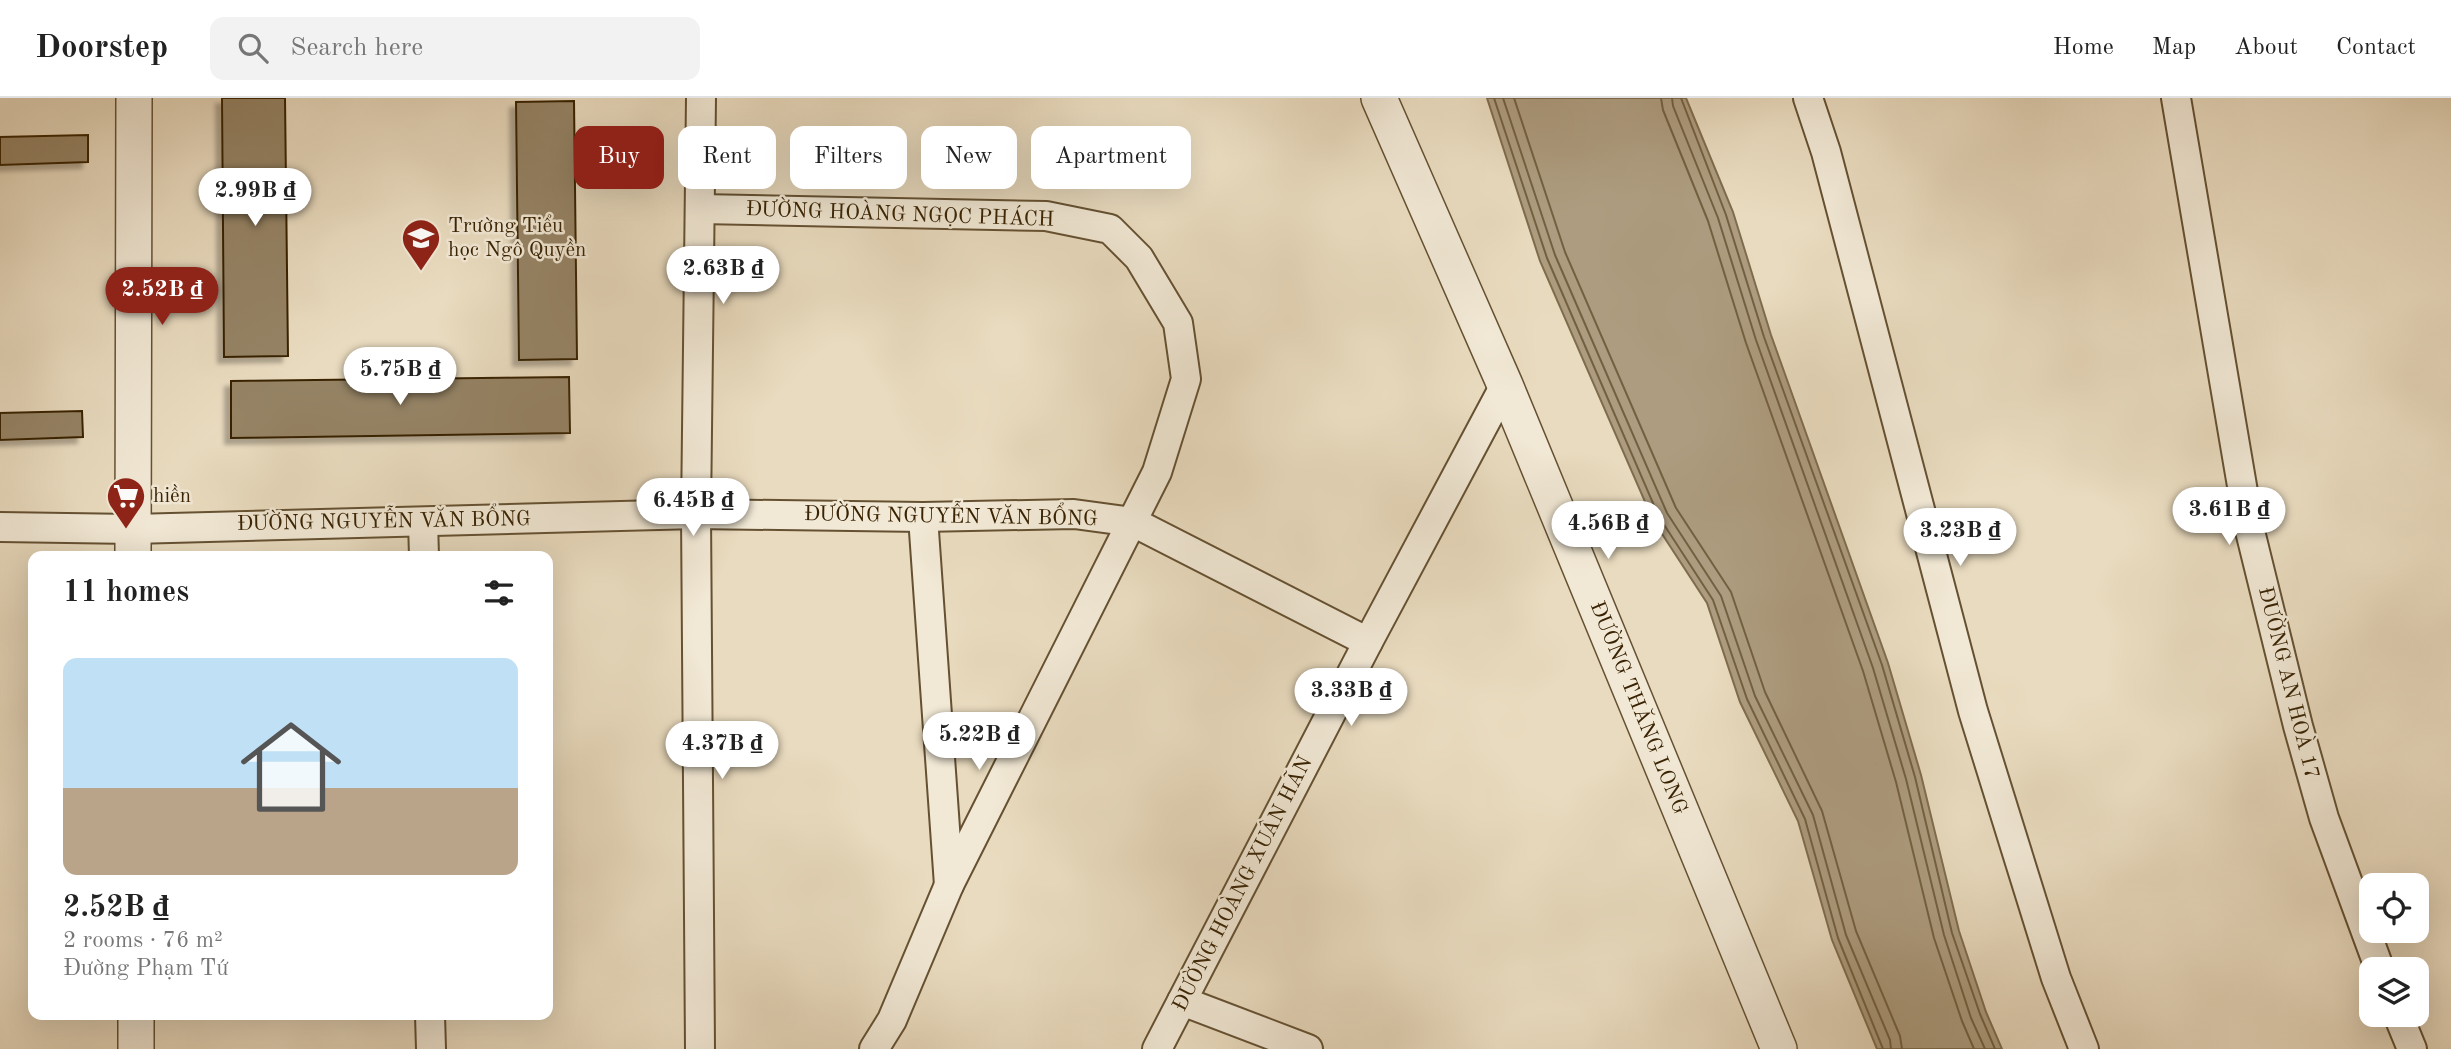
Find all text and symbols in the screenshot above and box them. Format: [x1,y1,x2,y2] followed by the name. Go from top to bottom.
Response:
[210,17,700,80] search box
[234,29,272,67] icon: search
[35,32,168,65] text: Doorstep
[290,35,423,61] text: Search here
[2053,36,2114,60] text: Home
[2152,36,2196,60] text: Map
[2234,36,2298,60] text: About
[2336,36,2416,60] text: Contact
[574,126,664,189] chip: Buy
[678,126,776,189] chip: Rent
[790,126,907,189] chip: Filters
[921,126,1017,189] chip: New
[1031,126,1191,189] chip: Apartment
[190,169,320,228] pin: 2.99B ₫
[214,179,296,202] text: 2.99B ₫
[745,194,1055,231] street label: ĐƯỜNG HOÀNG NGỌC PHÁCH
[448,214,586,261] place label: Trường Tiểu học Ngô Quyền
[400,217,442,272] school or university icon: Trường Tiểu học Ngô Quyền
[658,246,788,306] pin: 2.63B ₫
[682,257,764,280] text: 2.63B ₫
[97,268,227,327] pin: 2.52B ₫
[121,278,203,301] text: 2.52B ₫
[335,348,465,407] pin: 5.75B ₫
[359,358,441,381] text: 5.75B ₫
[105,475,147,530] supermarket icon: hiền
[628,478,758,538] pin: 6.45B ₫
[153,484,191,507] place label: hiền
[2164,488,2294,547] pin: 3.61B ₫
[652,489,734,512] text: 6.45B ₫
[804,496,1098,530] street label: ĐƯỜNG NGUYỄN VĂN BỔNG
[2188,498,2270,521] text: 3.61B ₫
[237,501,531,535] street label: ĐƯỜNG NGUYỄN VĂN BỔNG
[1543,502,1673,561] pin: 4.56B ₫
[1895,508,2025,568] pin: 3.23B ₫
[1567,512,1649,535] text: 4.56B ₫
[1919,519,2001,542] text: 3.23B ₫
[480,574,518,612] icon: filters
[63,578,189,608] text: 11 homes
[2254,584,2327,781] street label: ĐƯỜNG AN HOÀ 17
[1586,597,1695,818] street label: ĐƯỜNG THĂNG LONG
[1286,668,1416,728] pin: 3.33B ₫
[1310,679,1392,702] text: 3.33B ₫
[228,704,354,830] icon: home
[914,712,1044,772] pin: 5.22B ₫
[657,722,787,781] pin: 4.37B ₫
[938,723,1020,746] text: 5.22B ₫
[681,732,763,755] text: 4.37B ₫
[1165,751,1317,1015] street label: ĐƯỜNG HOÀNG XUÂN HÃN
[2359,873,2429,1027] map controls
[2359,873,2429,943] button: locate
[63,893,169,923] text: 2.52B ₫
[63,929,223,952] text: 2 rooms · 76 m²
[63,957,229,980] text: Đường Phạm Tứ
[2359,957,2429,1027] button: layers

